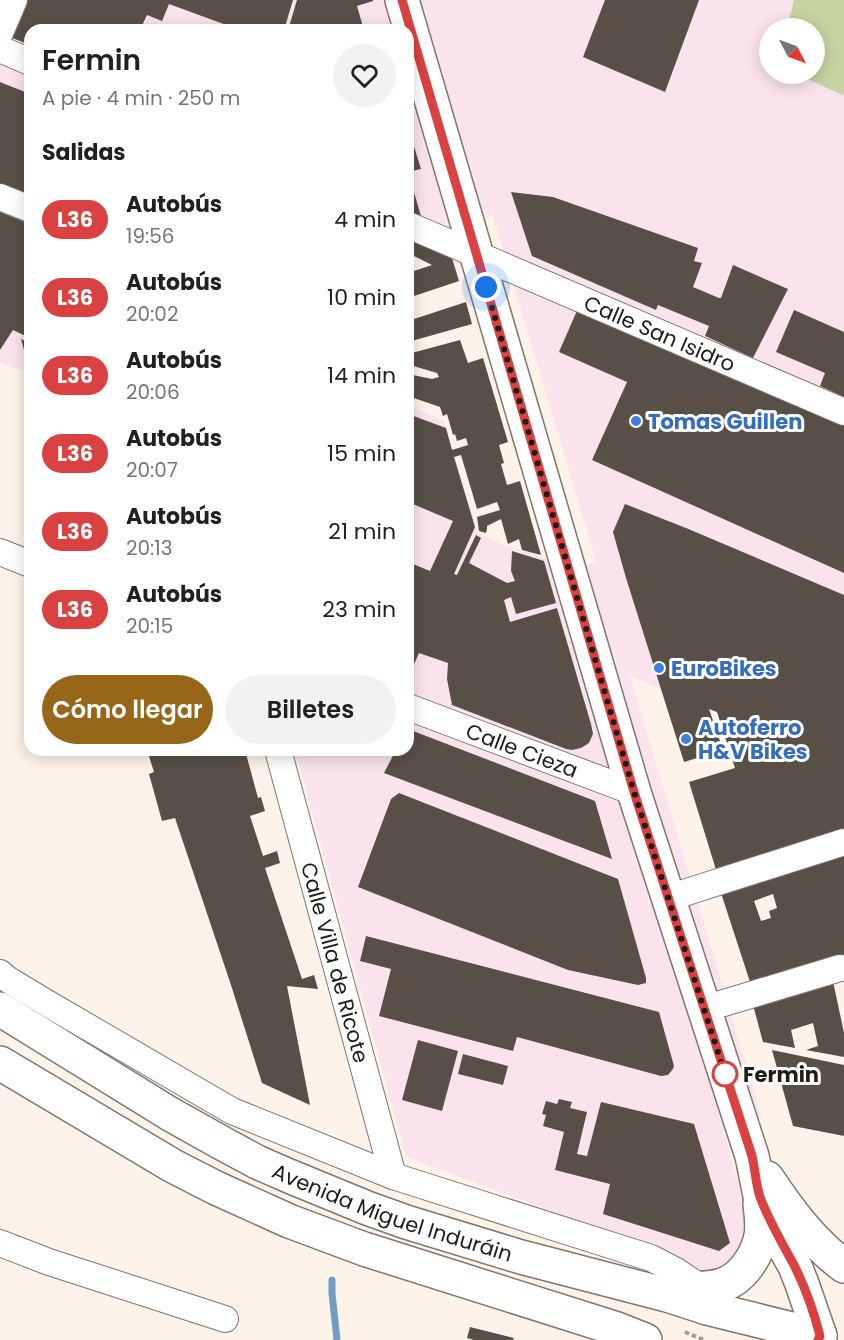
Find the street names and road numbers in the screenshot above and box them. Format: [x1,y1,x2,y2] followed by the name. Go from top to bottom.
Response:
[580,288,740,378] street label: Calle San Isidro
[462,716,582,784] street label: Calle Cieza
[294,859,376,1066] street label: Calle Villa de Ricote
[268,1156,516,1268] street label: Avenida Miguel Induráin

